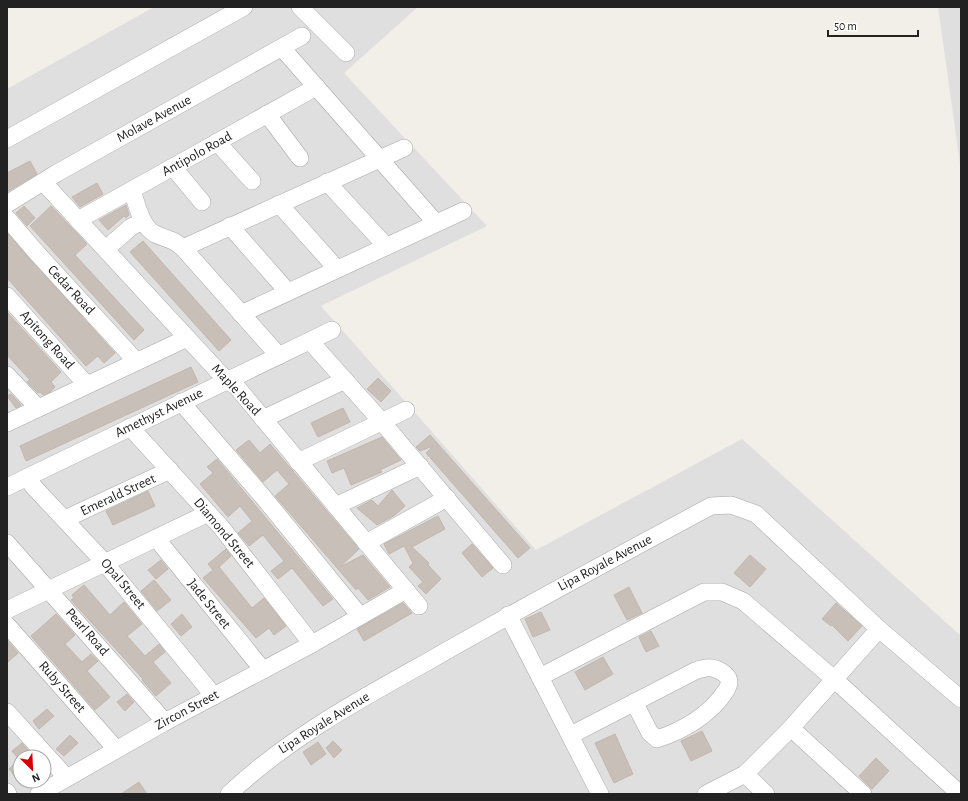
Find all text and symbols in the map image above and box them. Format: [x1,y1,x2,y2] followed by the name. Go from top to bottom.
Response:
[828,12,918,38] scale bar
[834,20,857,32] text: 50 m
[114,93,194,145] street label: Molave Avenue
[160,129,234,179] street label: Antipolo Road
[45,263,97,317] street label: Cedar Road
[17,308,77,372] street label: Apitong Road
[209,362,263,418] street label: Maple Road
[113,386,205,440] street label: Amethyst Avenue
[78,471,158,518] street label: Emerald Street
[191,495,257,571] street label: Diamond Street
[556,532,654,594] street label: Lipa Royale Avenue
[98,556,148,612] street label: Opal Street
[185,576,233,632] street label: Jade Street
[63,606,111,658] street label: Pearl Road
[36,659,88,716] street label: Ruby Street
[153,687,222,733] street label: Zircon Street
[276,689,372,757] street label: Lipa Royale Avenue
[12,749,52,789] north arrow
[30,771,42,784] text: N

